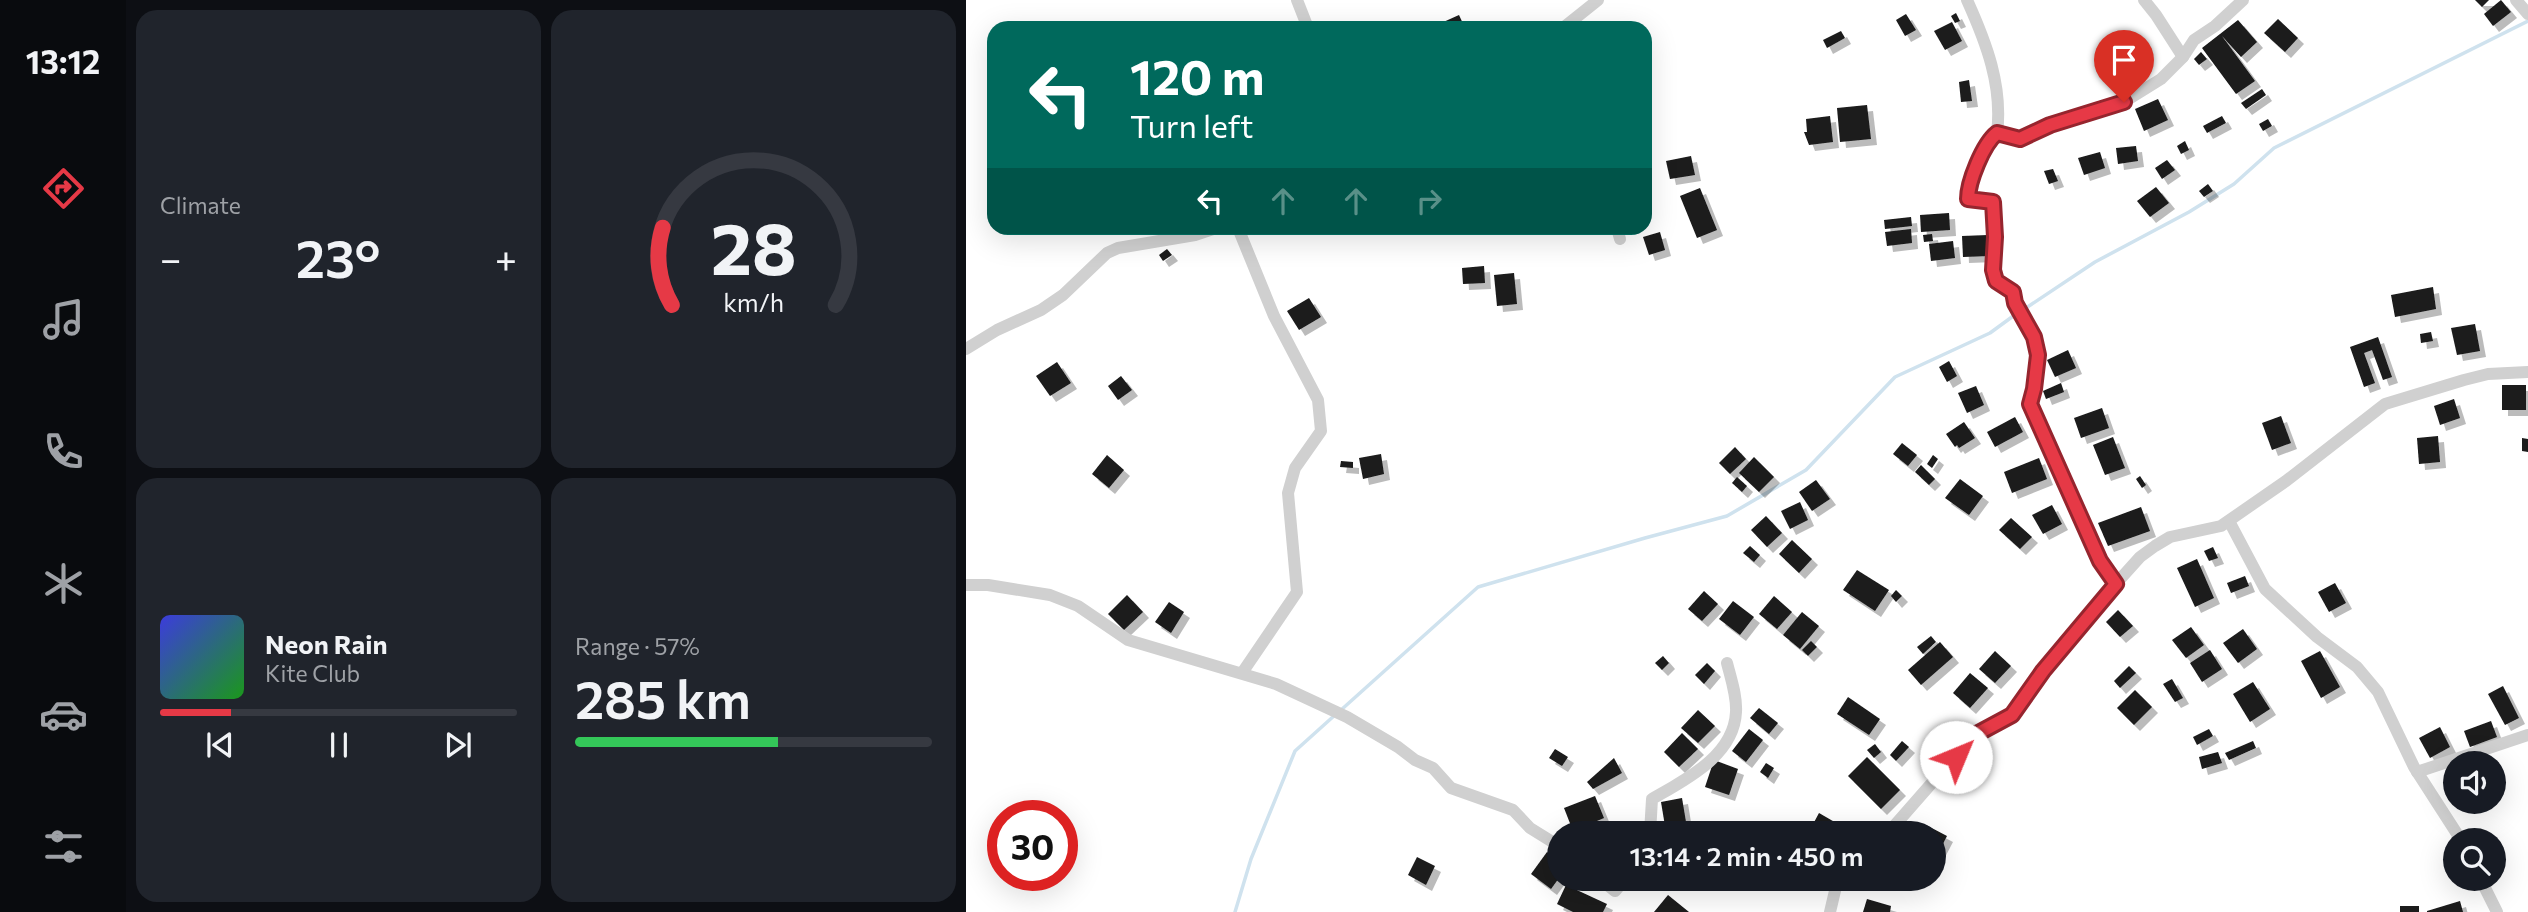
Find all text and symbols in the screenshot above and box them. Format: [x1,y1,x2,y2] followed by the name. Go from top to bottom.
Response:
[2094,30,2154,102] pin
[26,41,100,81] text: 13:12
[2105,41,2143,79] icon: arrive
[1130,45,1264,105] text: 120 m
[1015,49,1106,140] icon: left
[1130,105,1254,145] text: Turn left
[39,164,88,213] icon: directions
[1191,182,1229,220] icon: left
[1264,182,1302,220] icon: ahead
[1337,182,1375,220] icon: ahead
[1410,182,1448,220] icon: right
[160,191,241,219] text: Climate
[711,201,797,290] text: 28
[296,225,381,289] text: 23°
[160,234,182,281] text: −
[495,234,517,281] text: +
[723,287,784,317] text: km/h
[39,295,88,344] icon: music
[39,427,88,476] icon: phone
[39,559,88,608] icon: climate
[265,628,388,659] text: Neon Rain
[575,632,700,660] text: Range · 57%
[265,659,360,687] text: Kite Club
[575,666,751,730] text: 285 km
[39,690,88,739] icon: car
[1919,720,1993,794] position arrow
[201,726,239,764] icon: previous
[320,726,358,764] icon: pause
[439,726,477,764] icon: next
[2443,751,2506,891] map controls
[2443,751,2506,814] button: sound
[987,800,1078,891] speed limit sign: 30
[39,822,88,871] icon: filters
[2443,828,2506,891] button: search
[1630,840,1863,871] text: 13:14 · 2 min · 450 m

